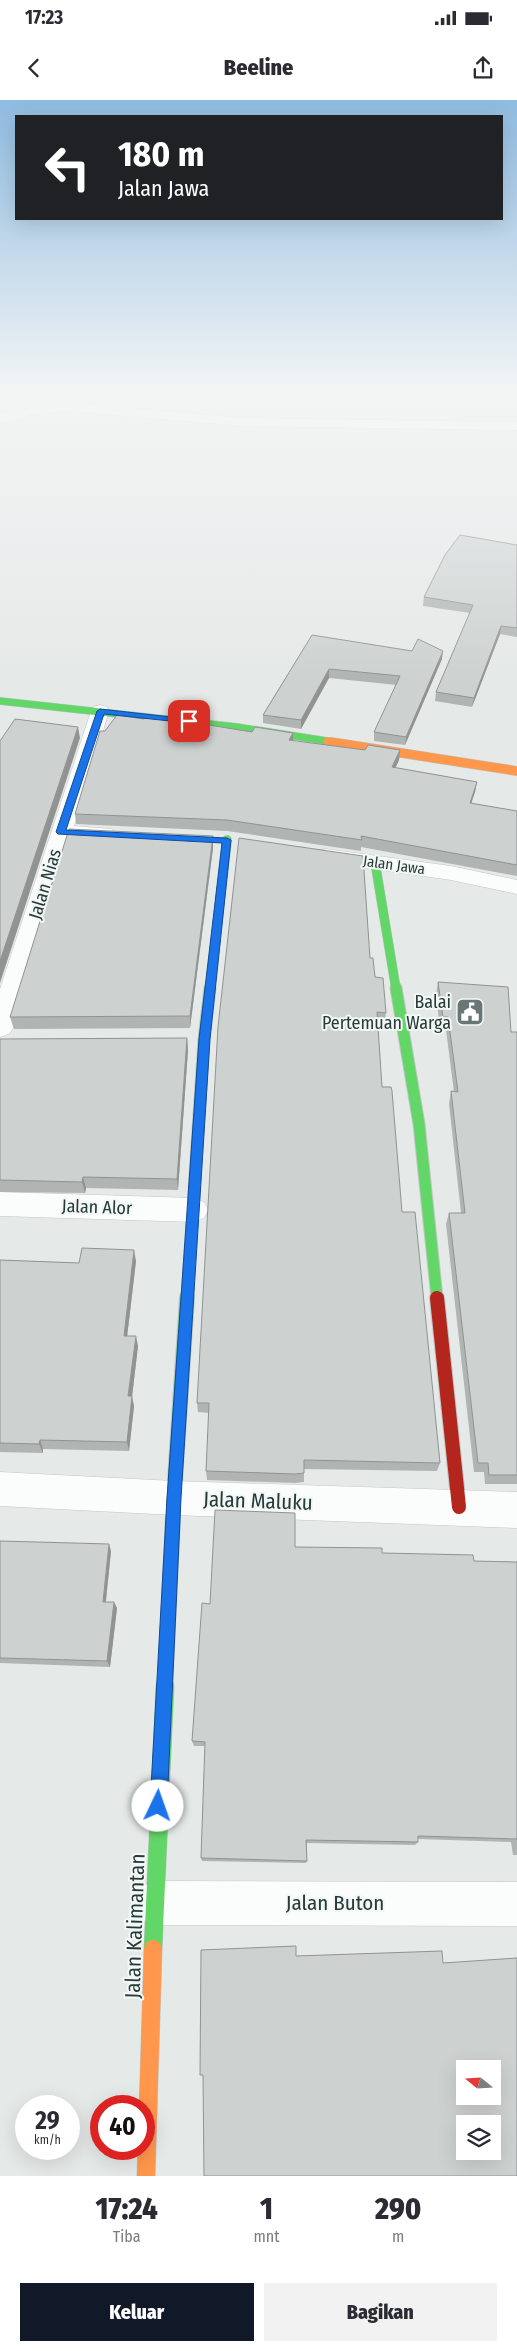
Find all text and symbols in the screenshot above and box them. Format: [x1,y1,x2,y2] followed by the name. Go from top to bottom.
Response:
[25,6,63,29] text: 17:23
[20,54,48,82] icon: back
[224,54,293,81] text: Beeline
[469,54,497,82] icon: share
[118,133,204,175] text: 180 m
[35,135,100,200] icon: left
[118,175,209,202] text: Jalan Jawa
[168,700,210,742] pin
[175,707,203,735] icon: arrive
[24,846,66,922] street label: Jalan Nias
[362,852,426,878] street label: Jalan Jawa
[322,991,451,1034] place label: Balai Pertemuan Warga
[455,997,485,1027] public building icon: Balai Pertemuan Warga
[61,1195,133,1219] street label: Jalan Alor
[203,1486,313,1516] street label: Jalan Maluku
[131,1779,183,1831] position arrow
[119,1853,151,1999] street label: Jalan Kalimantan
[286,1890,384,1916] street label: Jalan Buton
[456,2060,501,2105] north arrow
[456,2060,501,2160] map controls
[90,2095,155,2160] speed limit sign: 40
[35,2106,60,2136] text: 29
[456,2115,501,2160] button: layers
[34,2133,61,2147] text: km/h
[96,2191,158,2227] text: 17:24
[260,2191,273,2227] text: 1
[375,2191,421,2227] text: 290
[113,2227,141,2246] text: Tiba
[253,2227,279,2246] text: mnt
[392,2227,404,2246] text: m
[20,2283,254,2341] button: Keluar
[264,2283,497,2341] button: Bagikan

